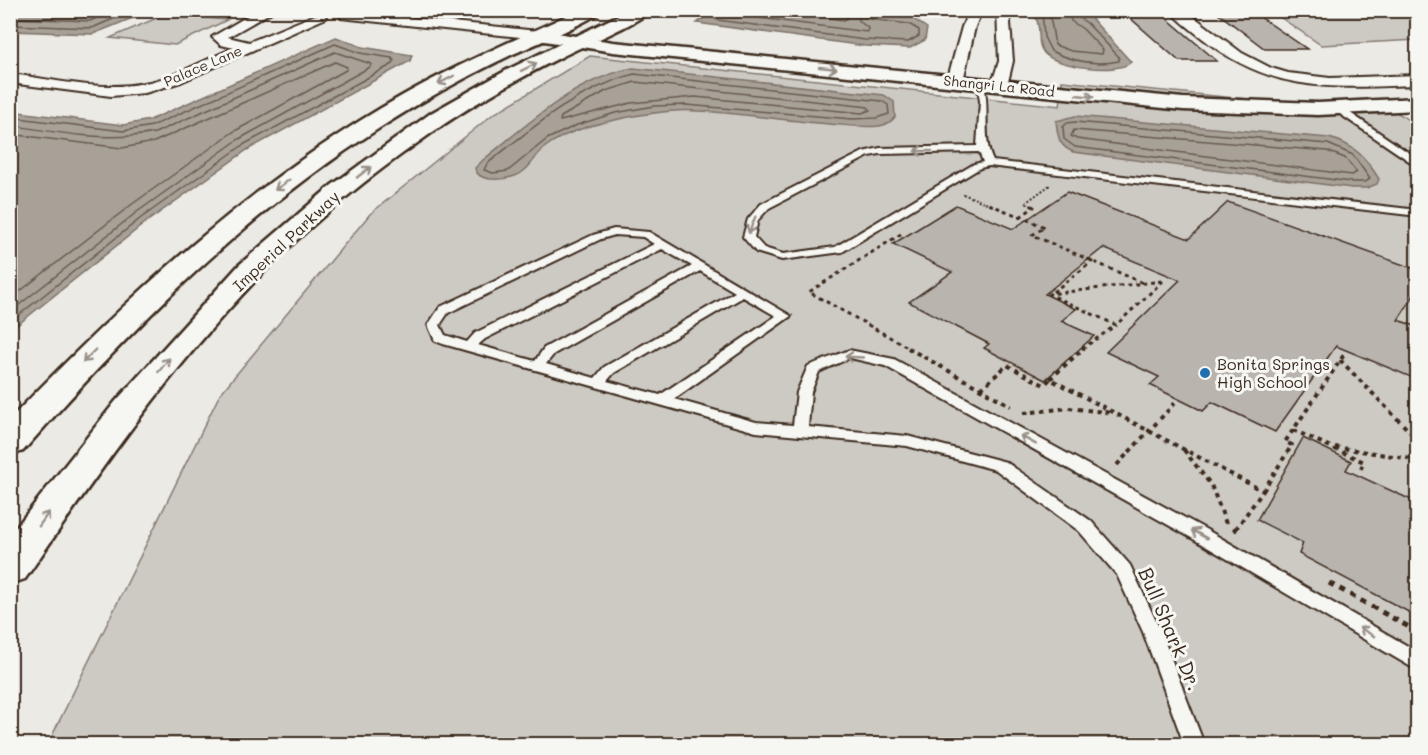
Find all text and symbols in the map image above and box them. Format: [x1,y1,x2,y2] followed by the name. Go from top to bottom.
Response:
[161,41,245,91] street label: Palace Lane
[519,61,537,73] one-way arrow
[818,63,837,74] one-way arrow
[943,70,1056,101] street label: Shangri La Road
[438,74,455,86] one-way arrow
[1074,91,1094,102] one-way arrow
[914,145,934,157] one-way arrow
[356,165,372,178] one-way arrow
[274,179,290,191] one-way arrow
[228,186,343,296] street label: Imperial Parkway
[746,216,757,234] one-way arrow
[82,349,96,364] one-way arrow
[845,351,864,362] one-way arrow
[1217,353,1330,392] place label: Bonita Springs High School
[158,357,171,373] one-way arrow
[1198,366,1212,380] marker: Bonita Springs High School
[1020,434,1037,446] one-way arrow
[38,512,51,528] one-way arrow
[1191,528,1208,540] one-way arrow
[1133,563,1209,694] street label: Bull Shark Dr.
[1359,626,1376,638] one-way arrow

